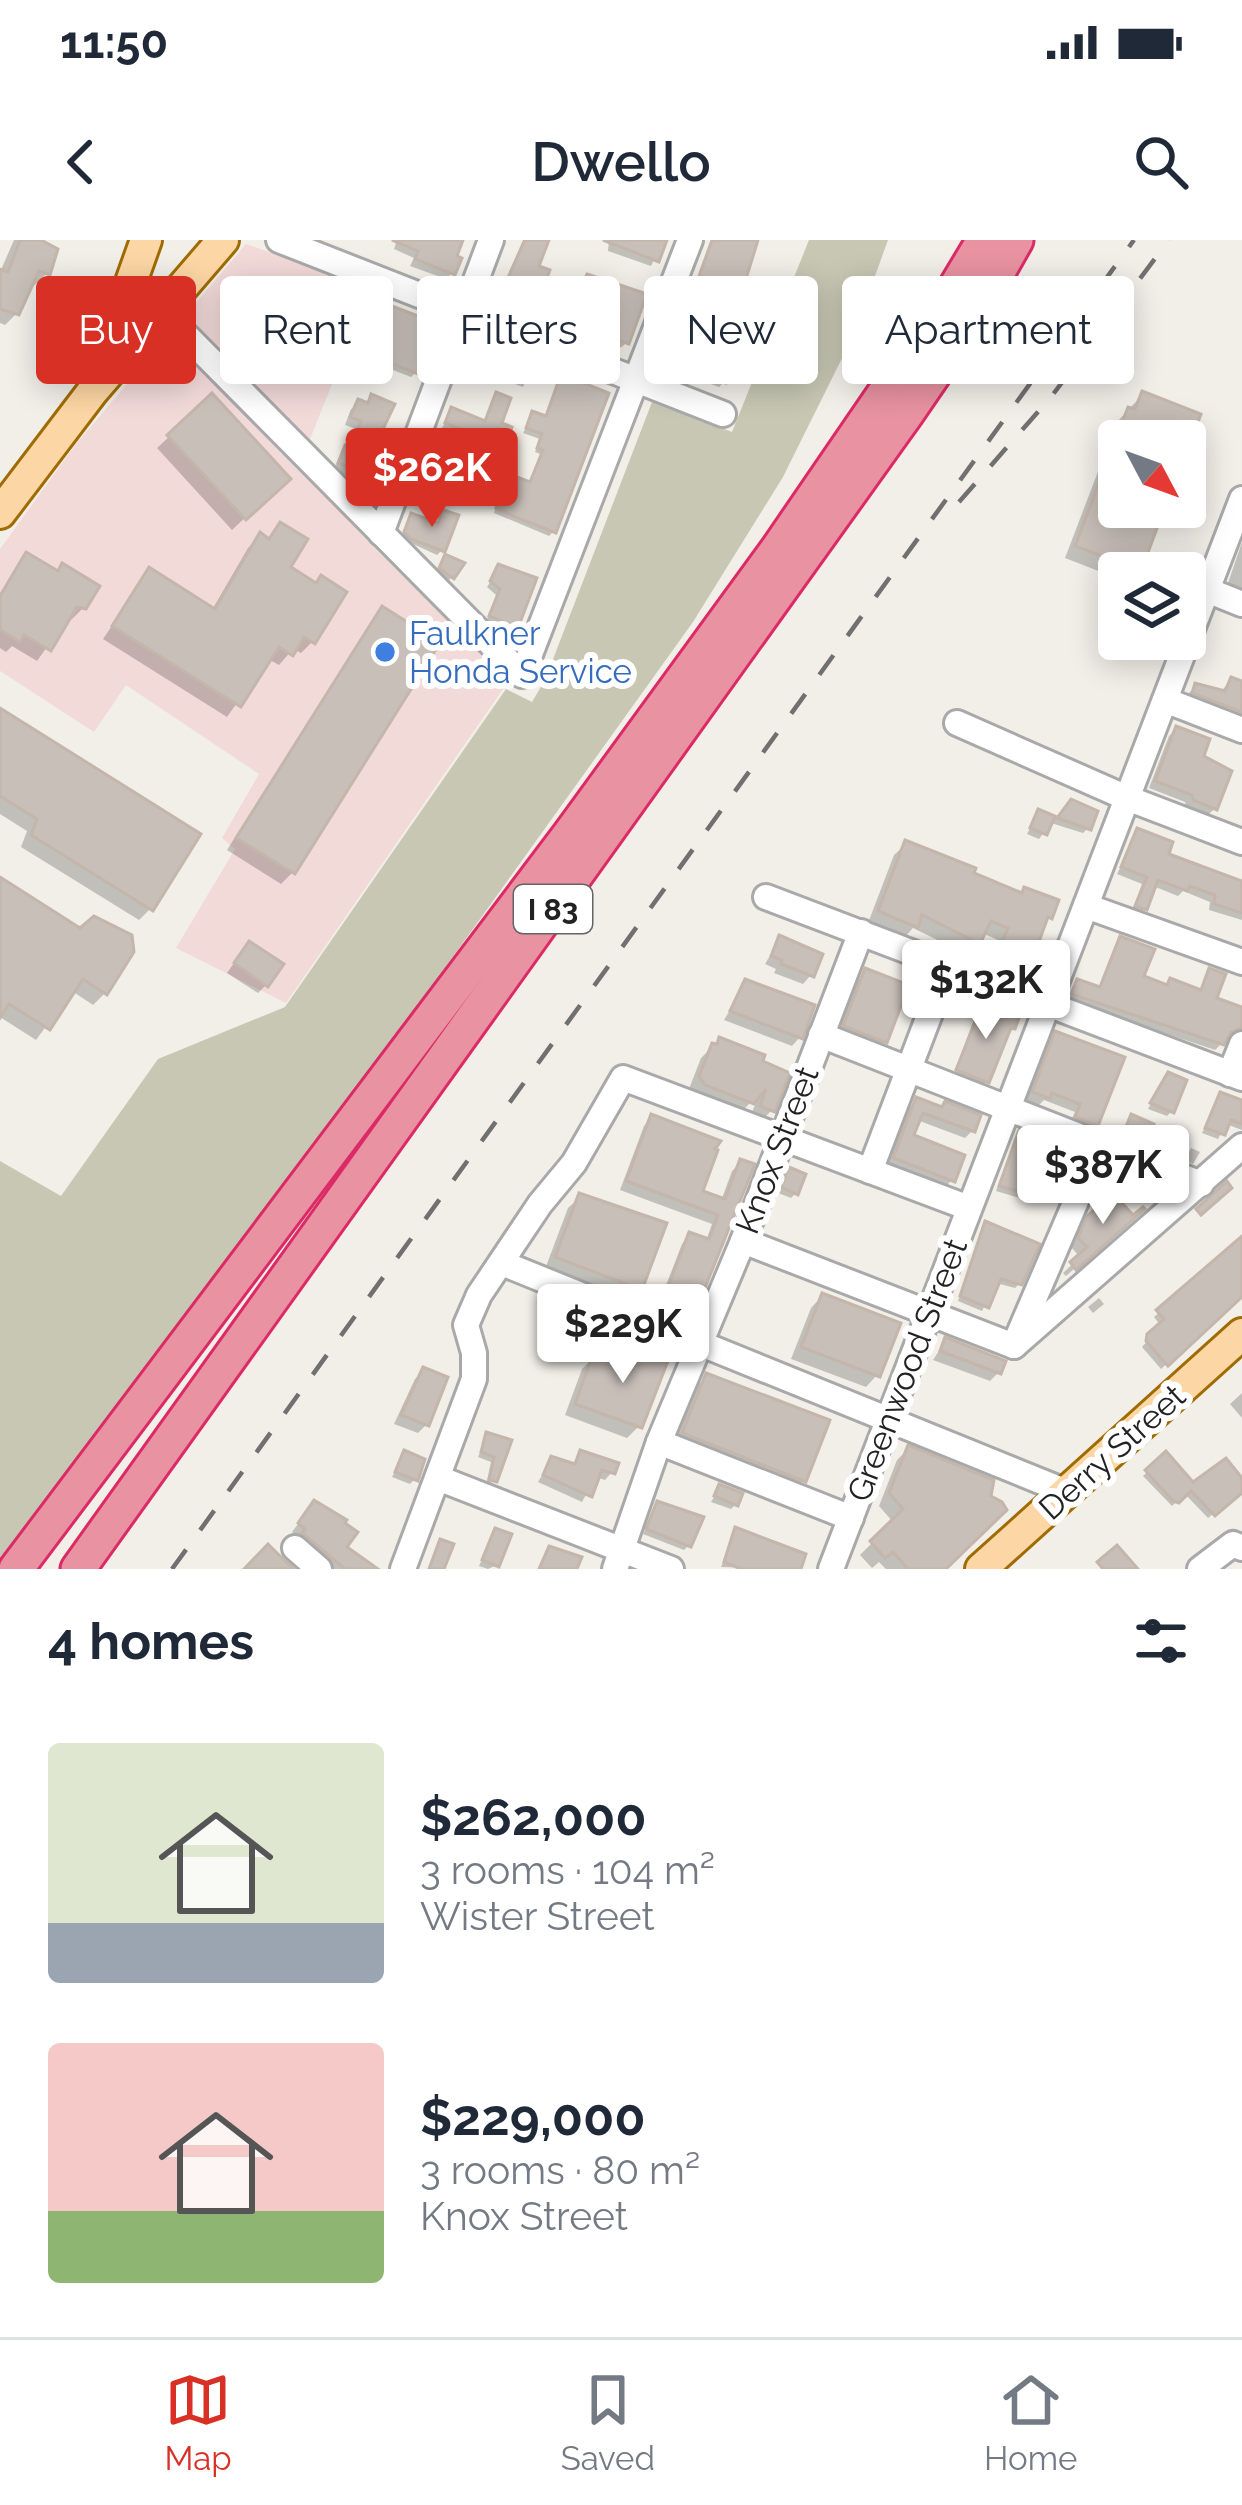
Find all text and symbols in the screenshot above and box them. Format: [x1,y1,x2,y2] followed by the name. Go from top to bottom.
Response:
[60,16,168,69] text: 11:50
[48,129,114,195] icon: back
[1128,129,1194,195] icon: search
[531,130,711,194] text: Dwello
[36,276,196,384] chip: Buy
[220,276,393,384] chip: Rent
[417,276,620,384] chip: Filters
[644,276,818,384] chip: New
[842,276,1134,384] chip: Apartment
[1098,420,1206,528] north arrow
[1098,420,1206,660] map controls
[348,428,516,530] pin: $262K
[373,444,491,490] text: $262K
[1098,552,1206,660] button: layers
[409,614,632,691] place label: Faulkner Honda Service
[372,639,398,665] marker: Faulkner Honda Service
[514,885,592,933] road number: I 83
[902,940,1070,1042] pin: $132K
[929,956,1043,1002] text: $132K
[727,1061,827,1239] street label: Knox Street
[1019,1125,1187,1227] pin: $387K
[1044,1141,1162,1187] text: $387K
[839,1233,975,1507] street label: Greenwood Street
[539,1284,707,1386] pin: $229K
[564,1300,682,1346] text: $229K
[1031,1376,1193,1528] street label: Derry Street
[1128,1608,1194,1674] icon: filters
[48,1611,254,1671] text: 4 homes
[420,1787,647,1847] text: $262,000
[144,1791,288,1935] icon: home
[420,1847,715,1893] text: 3 rooms · 104 m²
[420,1893,655,1939] text: Wister Street
[420,2087,646,2147] text: $229,000
[144,2091,288,2235] icon: home
[420,2147,700,2193] text: 3 rooms · 80 m²
[420,2193,628,2239] text: Knox Street
[165,2367,232,2478] tab: Map
[561,2367,655,2478] tab: Saved
[984,2367,1077,2478] tab: Home

